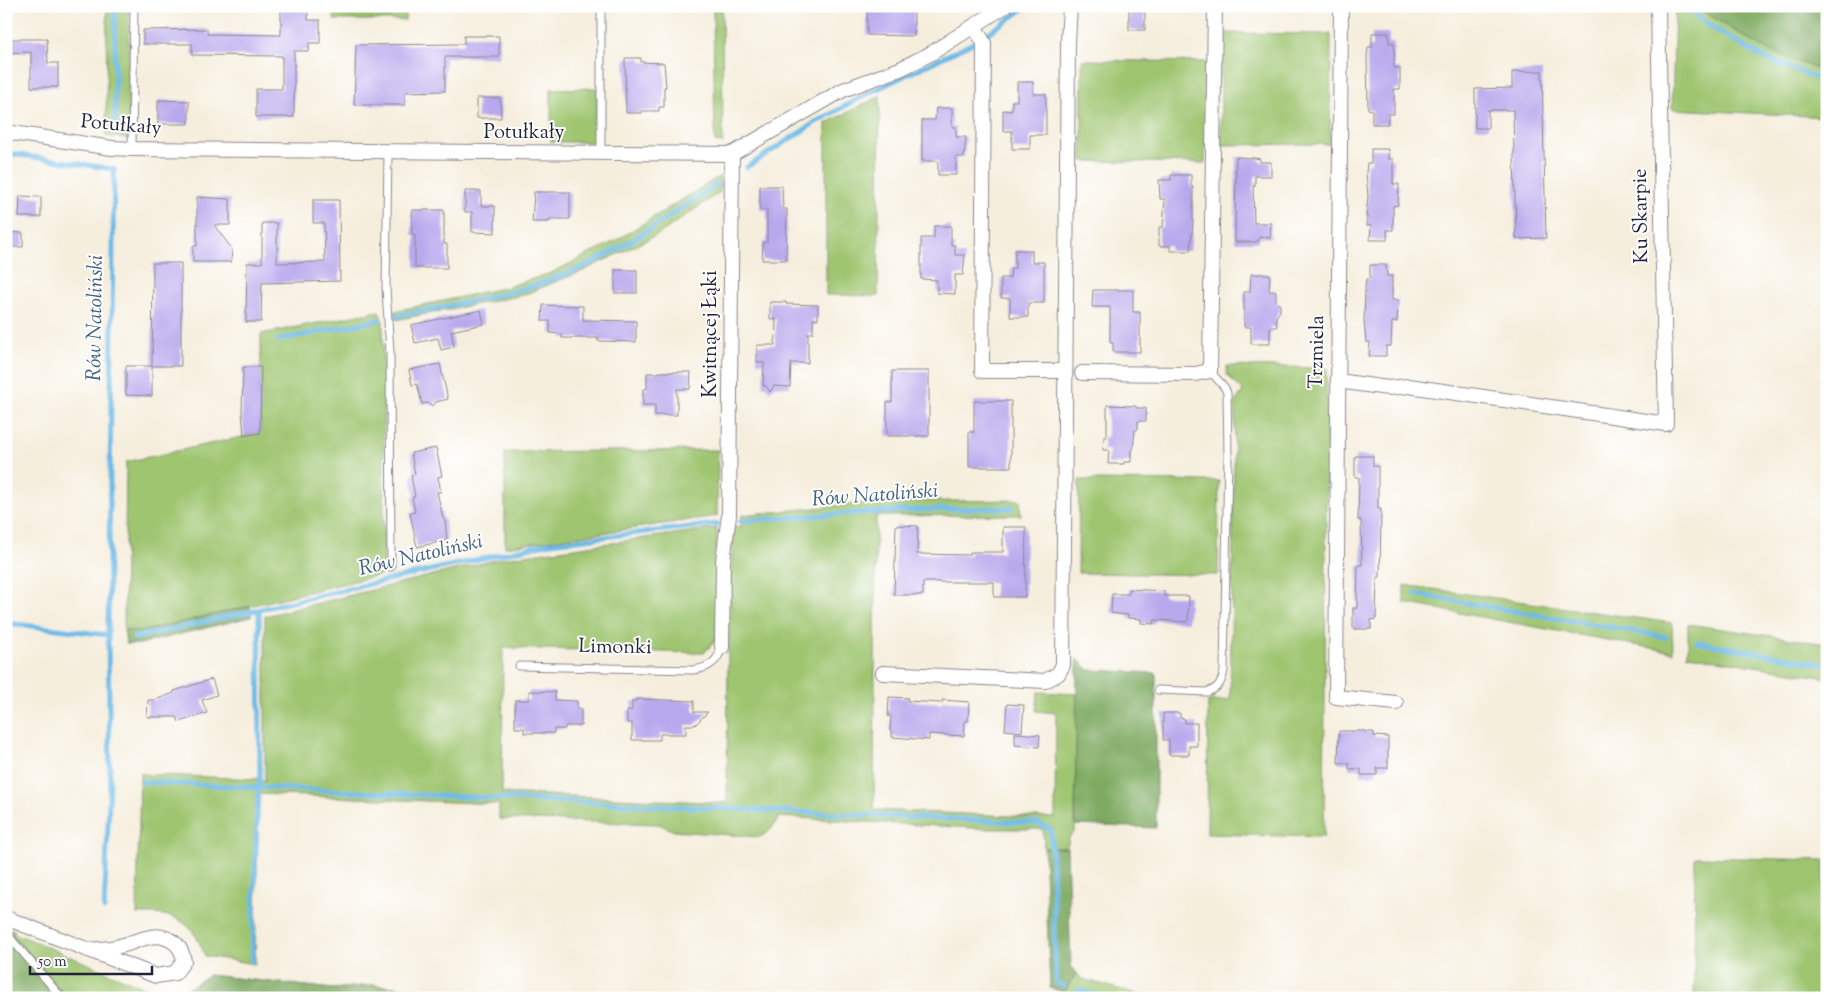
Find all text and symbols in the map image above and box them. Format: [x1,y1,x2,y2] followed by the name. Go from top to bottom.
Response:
[79,108,163,144] street label: Potułkały
[483,119,565,148] street label: Potułkały
[1627,168,1657,264] street label: Ku Skarpie
[80,255,112,381] water label: Rów Natoliński
[697,270,726,398] street label: Kwitnącej Łąki
[1303,315,1333,389] street label: Trzmiela
[811,477,939,515] water label: Rów Natoliński
[356,527,486,585] water label: Rów Natoliński
[578,633,652,663] street label: Limonki
[30,944,152,976] scale bar
[37,952,67,973] text: 50 m

